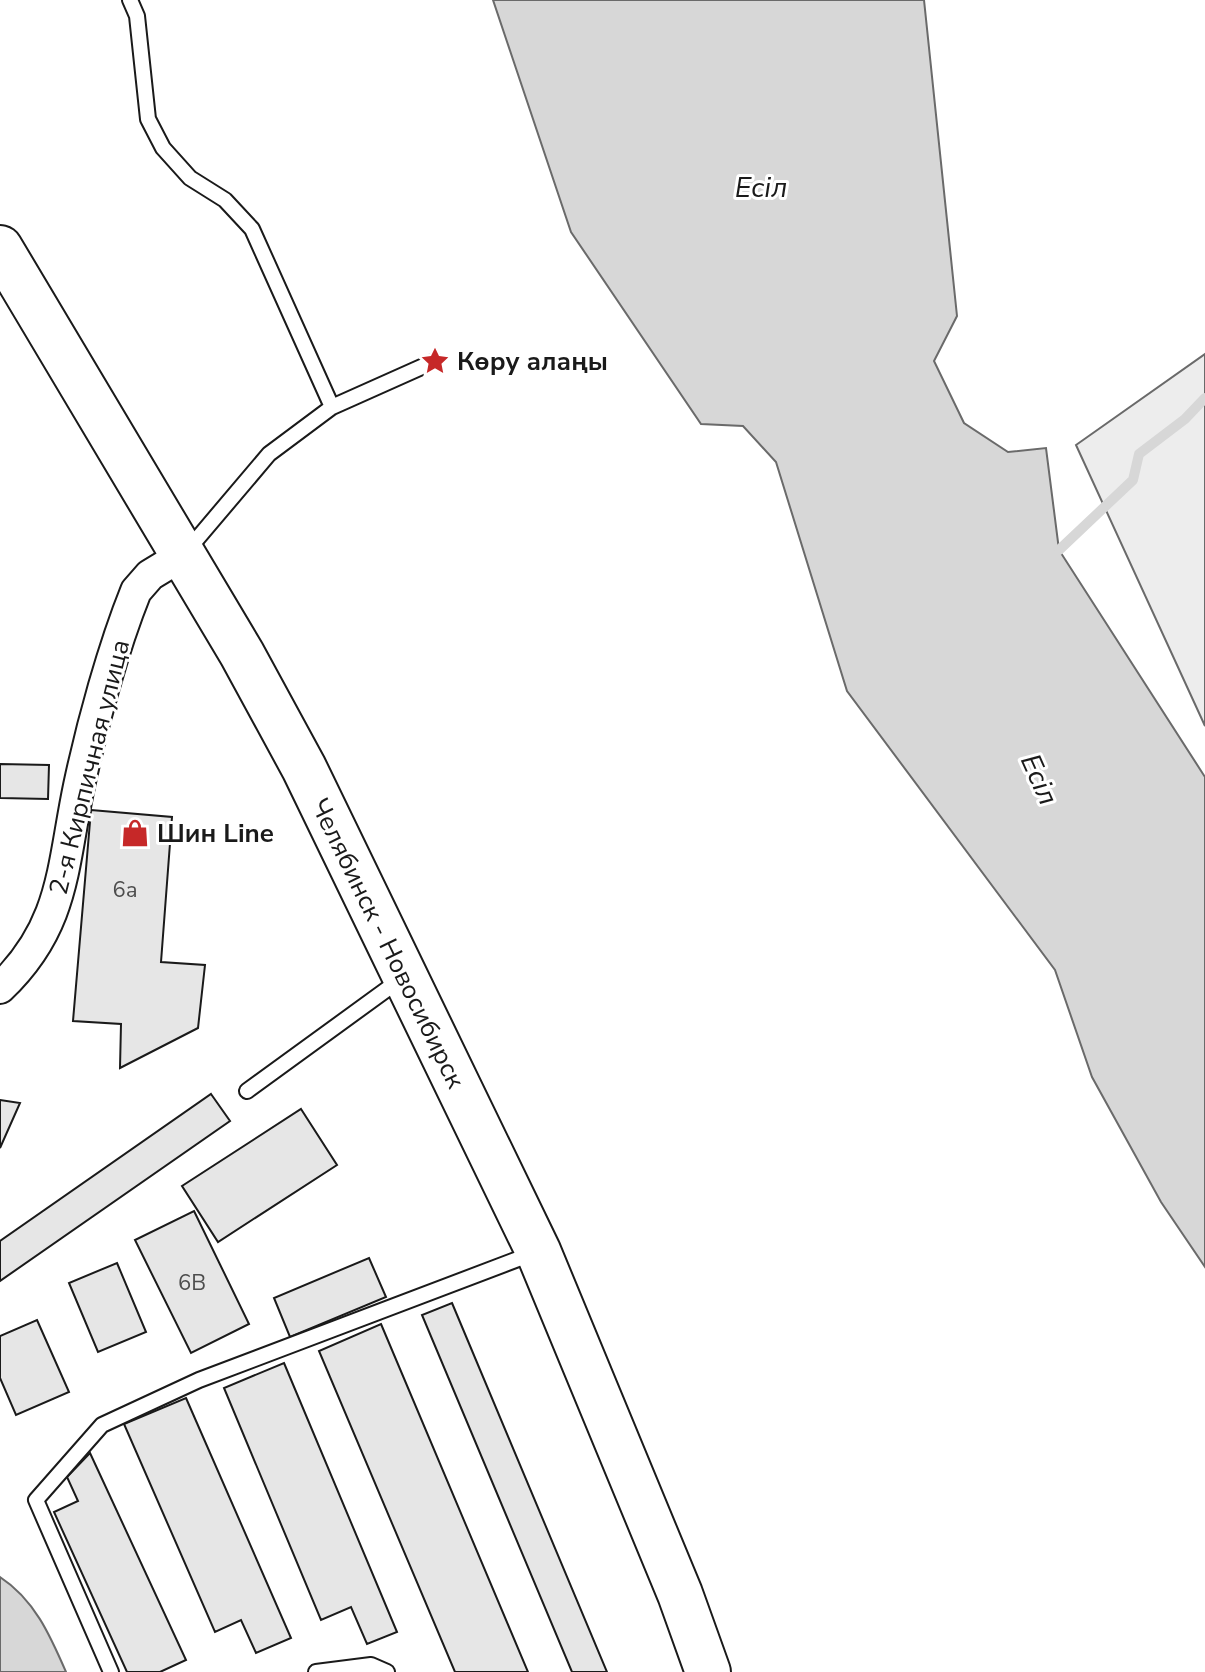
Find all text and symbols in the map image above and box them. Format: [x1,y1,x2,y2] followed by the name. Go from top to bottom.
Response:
[735,169,787,207] water label: Есіл
[457,344,608,379] place label: Көру алаңы
[420,346,450,376] place icon: Көру алаңы
[41,636,138,898] street label: 2-я Кирпичная улица
[1011,748,1067,811] water label: Есіл
[302,792,473,1094] street label: Челябинск - Новосибирск
[157,816,274,851] place label: Шин Line
[120,818,150,848] shop icon: Шин Line
[112,875,138,905] house number: 6а
[178,1268,206,1298] house number: 6В

